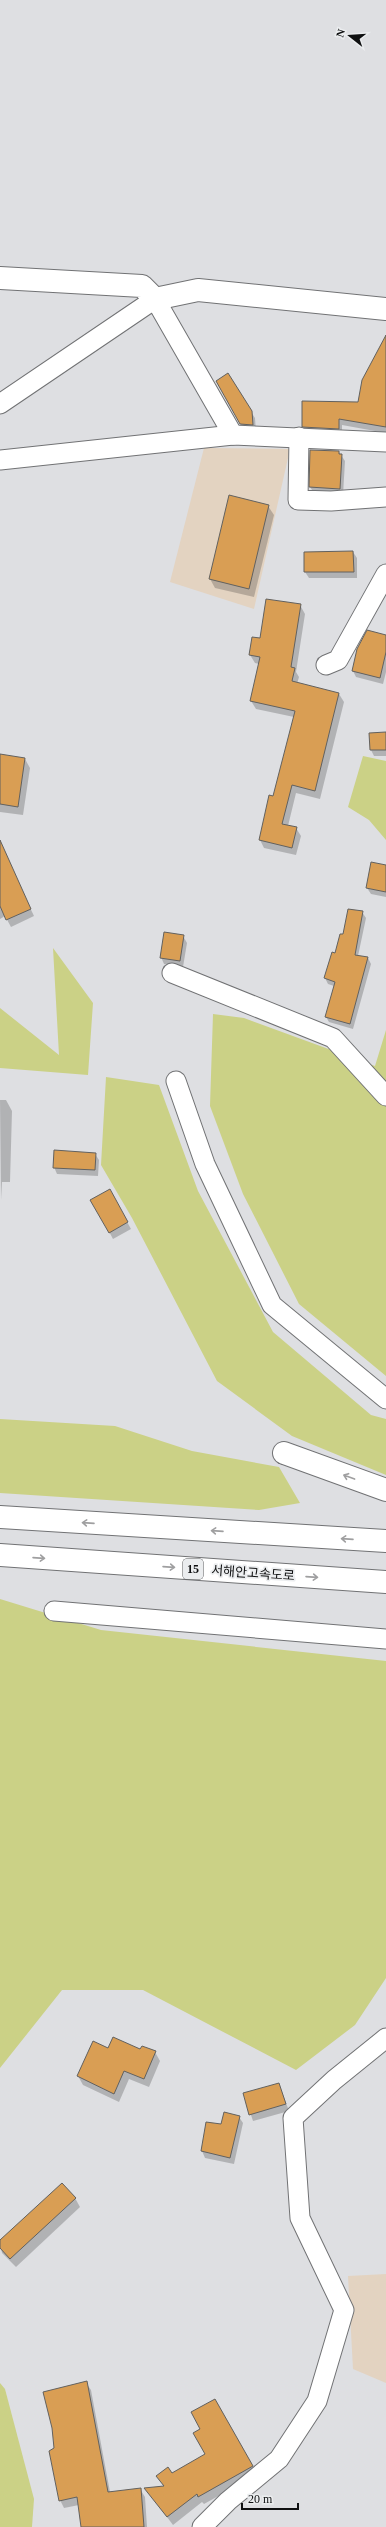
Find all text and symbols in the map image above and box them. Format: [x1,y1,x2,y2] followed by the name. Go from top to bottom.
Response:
[330,16,370,56] north arrow
[334,27,347,39] text: N
[344,1472,356,1480] one-way arrow
[82,1519,95,1526] one-way arrow
[211,1527,224,1534] one-way arrow
[341,1535,354,1542] one-way arrow
[32,1554,45,1561] one-way arrow
[183,1559,203,1579] road number: 15
[162,1563,175,1570] one-way arrow
[211,1563,295,1583] street label: 서해안고속도로
[305,1574,318,1581] one-way arrow
[242,2485,298,2511] scale bar
[248,2492,273,2506] text: 20 m

